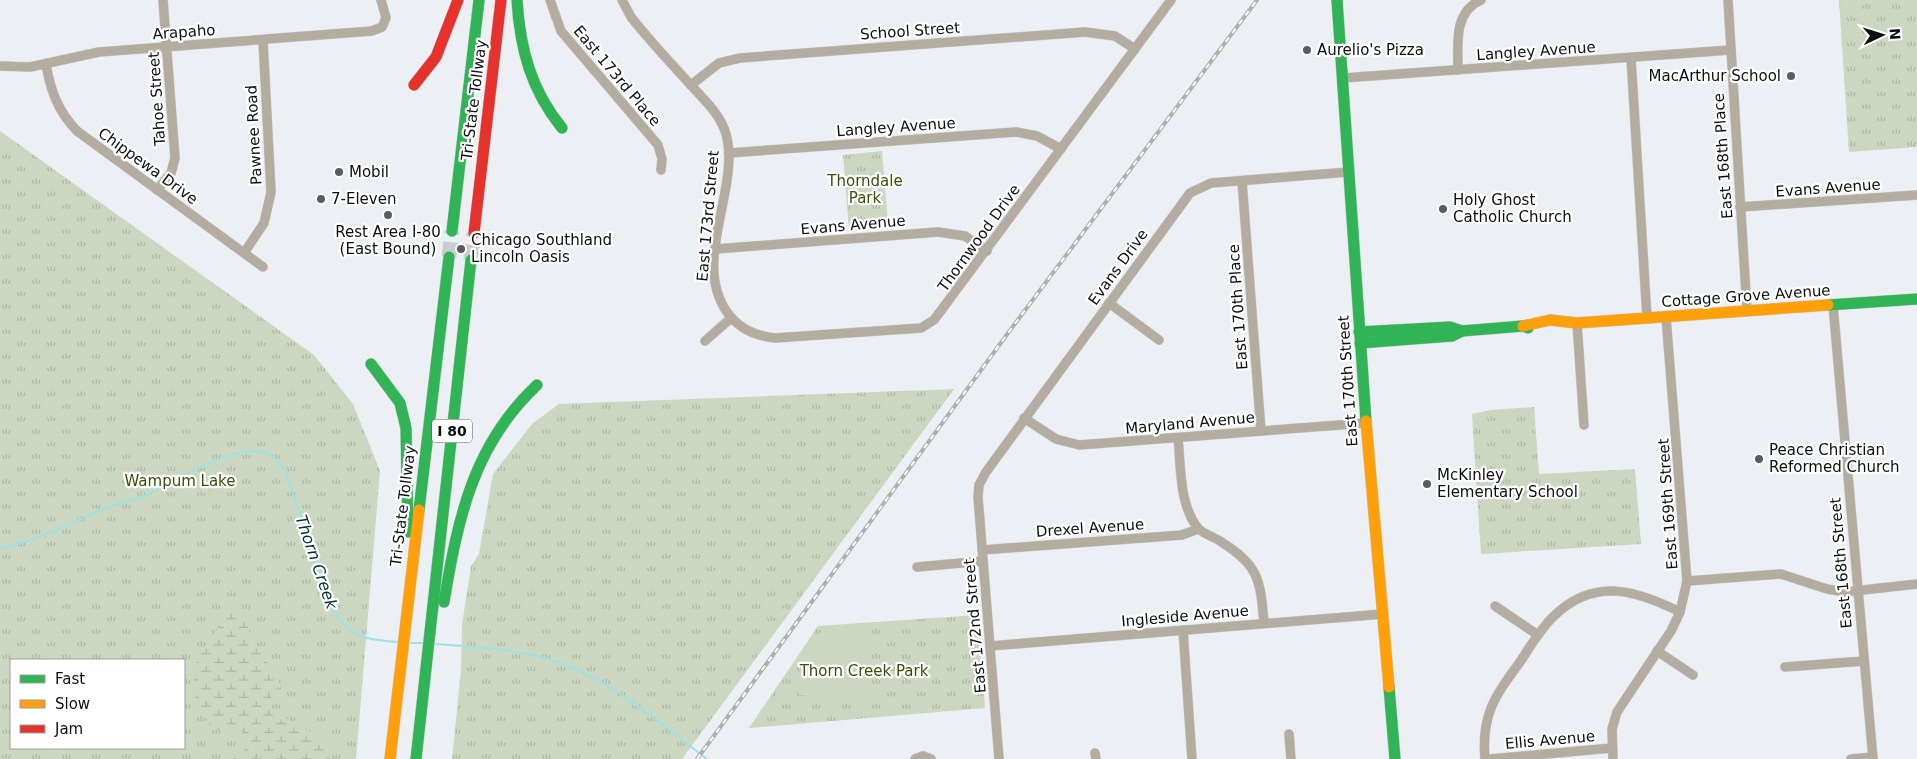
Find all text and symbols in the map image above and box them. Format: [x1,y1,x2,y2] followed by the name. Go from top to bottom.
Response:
[1857,10,1907,60] north arrow
[859,19,961,43] street label: School Street
[152,21,216,43] street label: Arapaho
[570,22,664,130] street label: East 173rd Place
[1887,28,1903,40] text: N
[458,38,490,162] street label: Tri-State Tollway
[1476,38,1596,64] street label: Langley Avenue
[1317,41,1424,59] place label: Aurelio's Pizza
[1301,44,1313,56] marker: Aurelio's Pizza
[145,51,169,148] street label: Tahoe Street
[1649,67,1781,85] place label: MacArthur School
[1785,70,1797,82] marker: MacArthur School
[242,84,266,186] street label: Pawnee Road
[1710,93,1736,219] street label: East 168th Place
[836,114,956,140] street label: Langley Avenue
[95,124,201,208] street label: Chippewa Drive
[693,150,723,282] street label: East 173rd Street
[349,163,389,181] place label: Mobil
[333,166,345,178] marker: Mobil
[826,172,903,207] park label: Thorndale Park
[1775,175,1881,201] street label: Evans Avenue
[933,181,1024,296] street label: Thornwood Drive
[331,190,396,208] place label: 7-Eleven
[1453,191,1572,226] place label: Holy Ghost Catholic Church
[315,193,327,205] marker: 7-Eleven
[1437,203,1449,215] marker: Holy Ghost Catholic Church
[382,209,394,221] marker: Rest Area I-80 (East Bound)
[800,211,906,239] street label: Evans Avenue
[335,223,441,258] place label: Rest Area I-80 (East Bound)
[1084,225,1152,309] street label: Evans Drive
[471,231,612,266] place label: Chicago Southland Lincoln Oasis
[455,243,467,255] marker: Chicago Southland Lincoln Oasis
[1225,244,1251,370] street label: East 170th Place
[1661,281,1831,311] street label: Cottage Grove Avenue
[1334,315,1362,447] street label: East 170th Street
[1124,408,1256,438] street label: Maryland Avenue
[432,420,472,442] road number: I 80
[1654,438,1682,570] street label: East 169th Street
[1769,441,1900,476] place label: Peace Christian Reformed Church
[387,444,419,568] street label: Tri-State Tollway
[1753,453,1765,465] marker: Peace Christian Reformed Church
[1437,466,1578,501] place label: McKinley Elementary School
[124,472,236,490] park label: Wampum Lake
[1421,478,1433,490] marker: McKinley Elementary School
[1826,497,1856,629] street label: East 168th Street
[292,513,342,612] water label: Thorn Creek
[1035,515,1145,541] street label: Drexel Avenue
[960,558,990,694] street label: East 172nd Street
[1120,601,1250,631] street label: Ingleside Avenue
[10,659,185,749] legend
[799,662,929,680] park label: Thorn Creek Park
[55,670,85,688] text: Fast
[55,695,90,713] text: Slow
[54,720,83,738] text: Jam
[1504,727,1596,753] street label: Ellis Avenue

